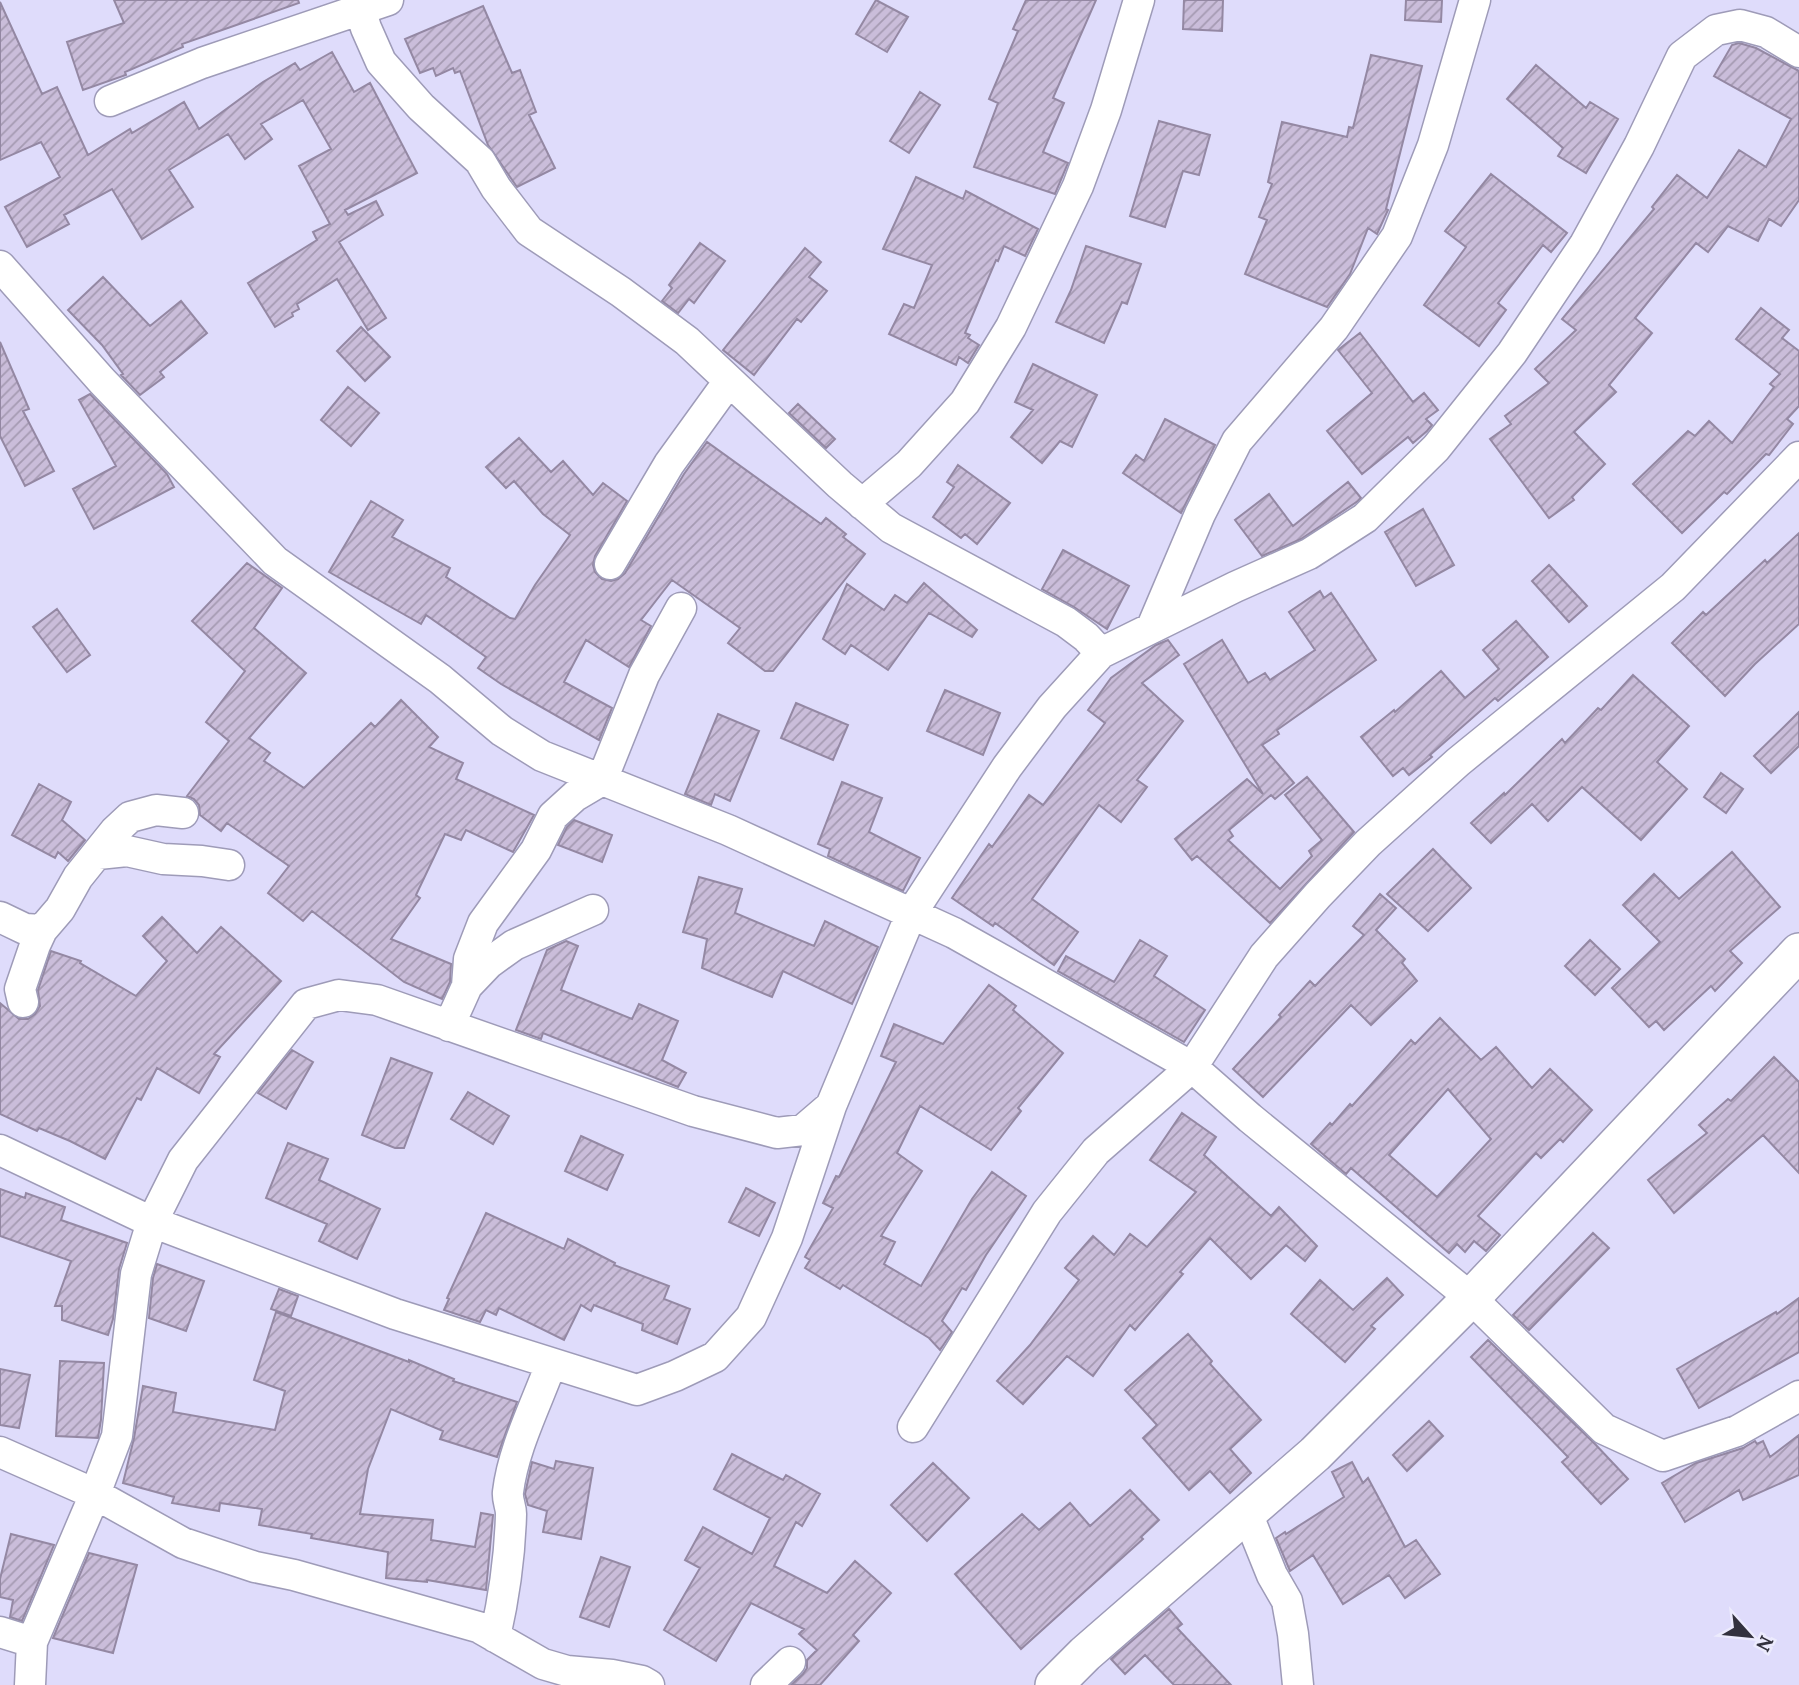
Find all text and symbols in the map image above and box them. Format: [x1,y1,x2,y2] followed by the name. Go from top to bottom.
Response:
[1715,1601,1785,1671] north arrow
[1751,1632,1779,1656] text: N

